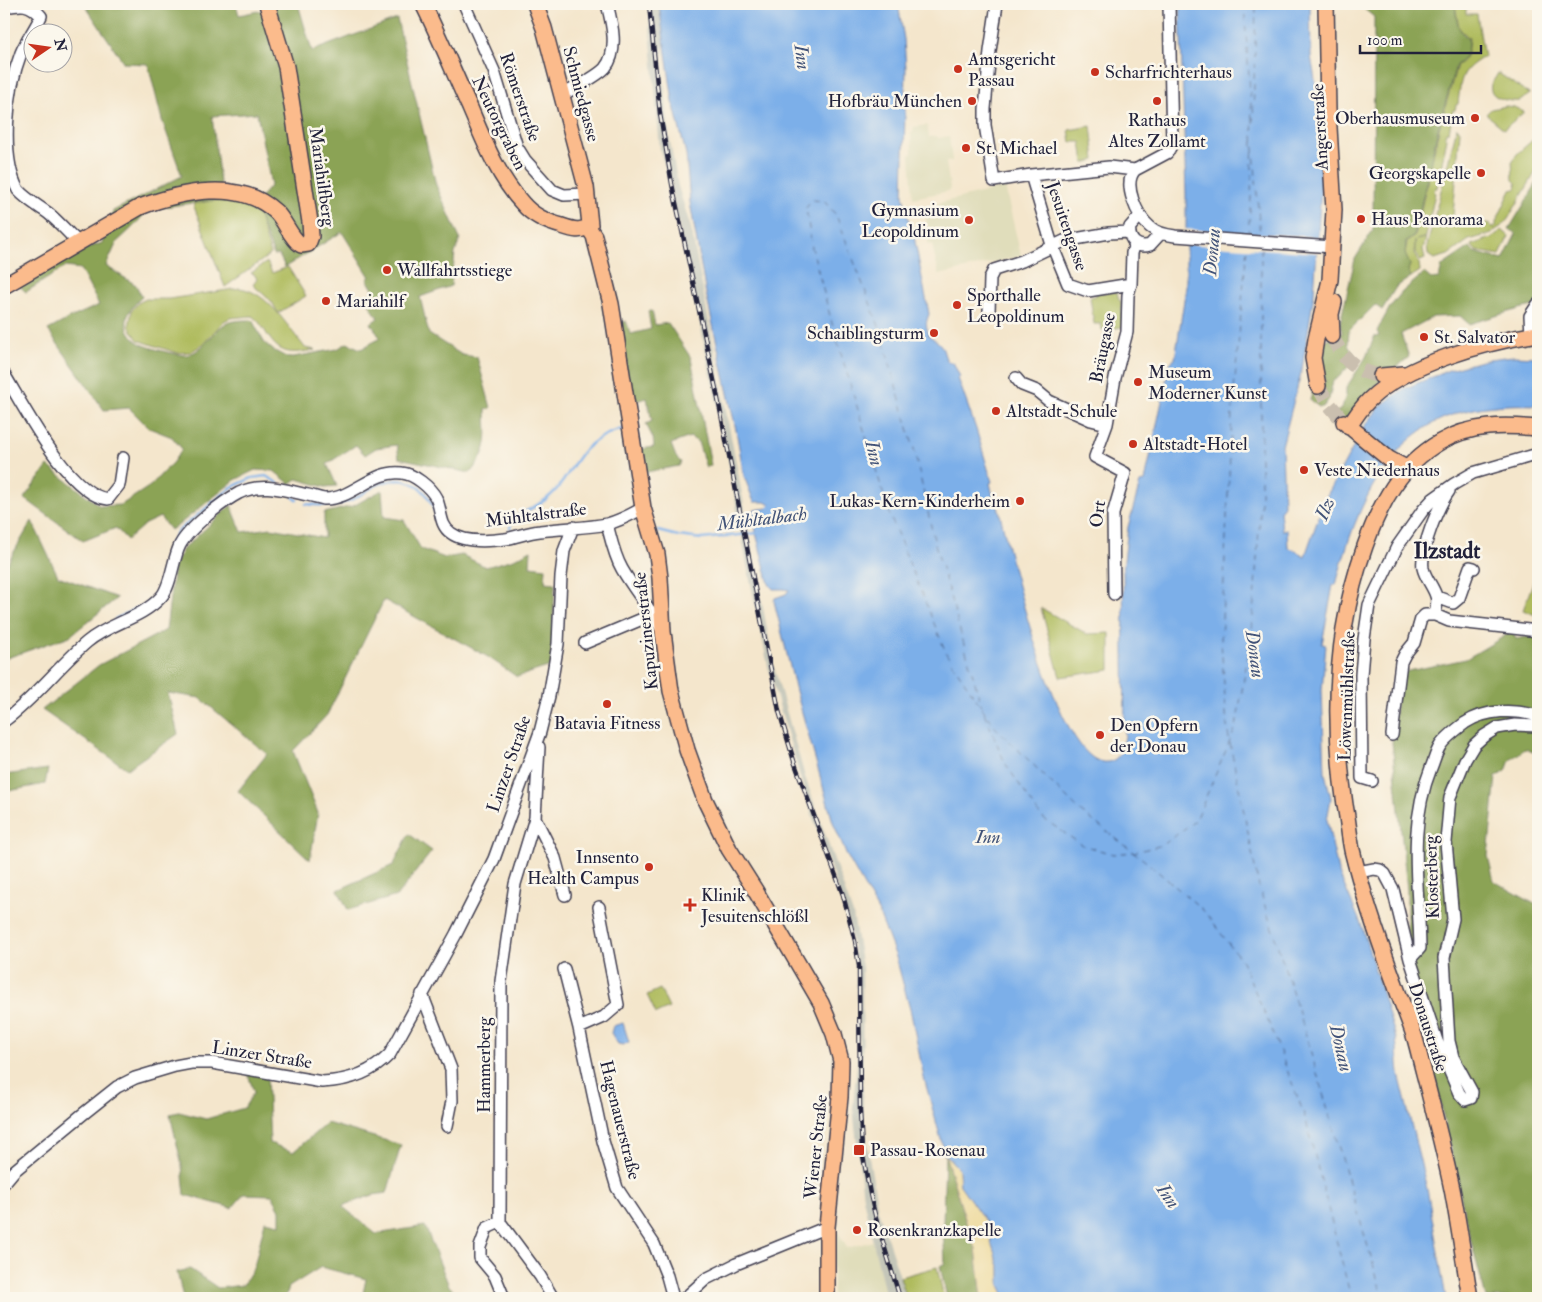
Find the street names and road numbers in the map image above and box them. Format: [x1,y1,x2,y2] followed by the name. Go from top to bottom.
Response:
[557,44,605,145] street label: Schmiedgasse
[494,49,546,145] street label: Römerstraße
[466,72,532,174] street label: Neutorgraben
[1306,82,1334,172] street label: Angerstraße
[304,126,341,229] street label: Mariahilfberg
[1041,177,1093,274] street label: Jesuitengasse
[1085,310,1121,385] street label: Bräugasse
[484,497,588,533] street label: Mühltalstraße
[1085,499,1111,529] street label: Ort
[628,570,664,691] street label: Kapuzinerstraße
[1333,630,1361,761] street label: Löwenmühlstraße
[482,712,536,816] street label: Linzer Straße
[1419,834,1445,919] street label: Klosterberg
[1403,979,1453,1075] street label: Donaustraße
[473,1016,496,1113] street label: Hammerberg
[210,1036,314,1074] street label: Linzer Straße
[594,1058,646,1182] street label: Hagenauerstraße
[799,1093,833,1201] street label: Wiener Straße

